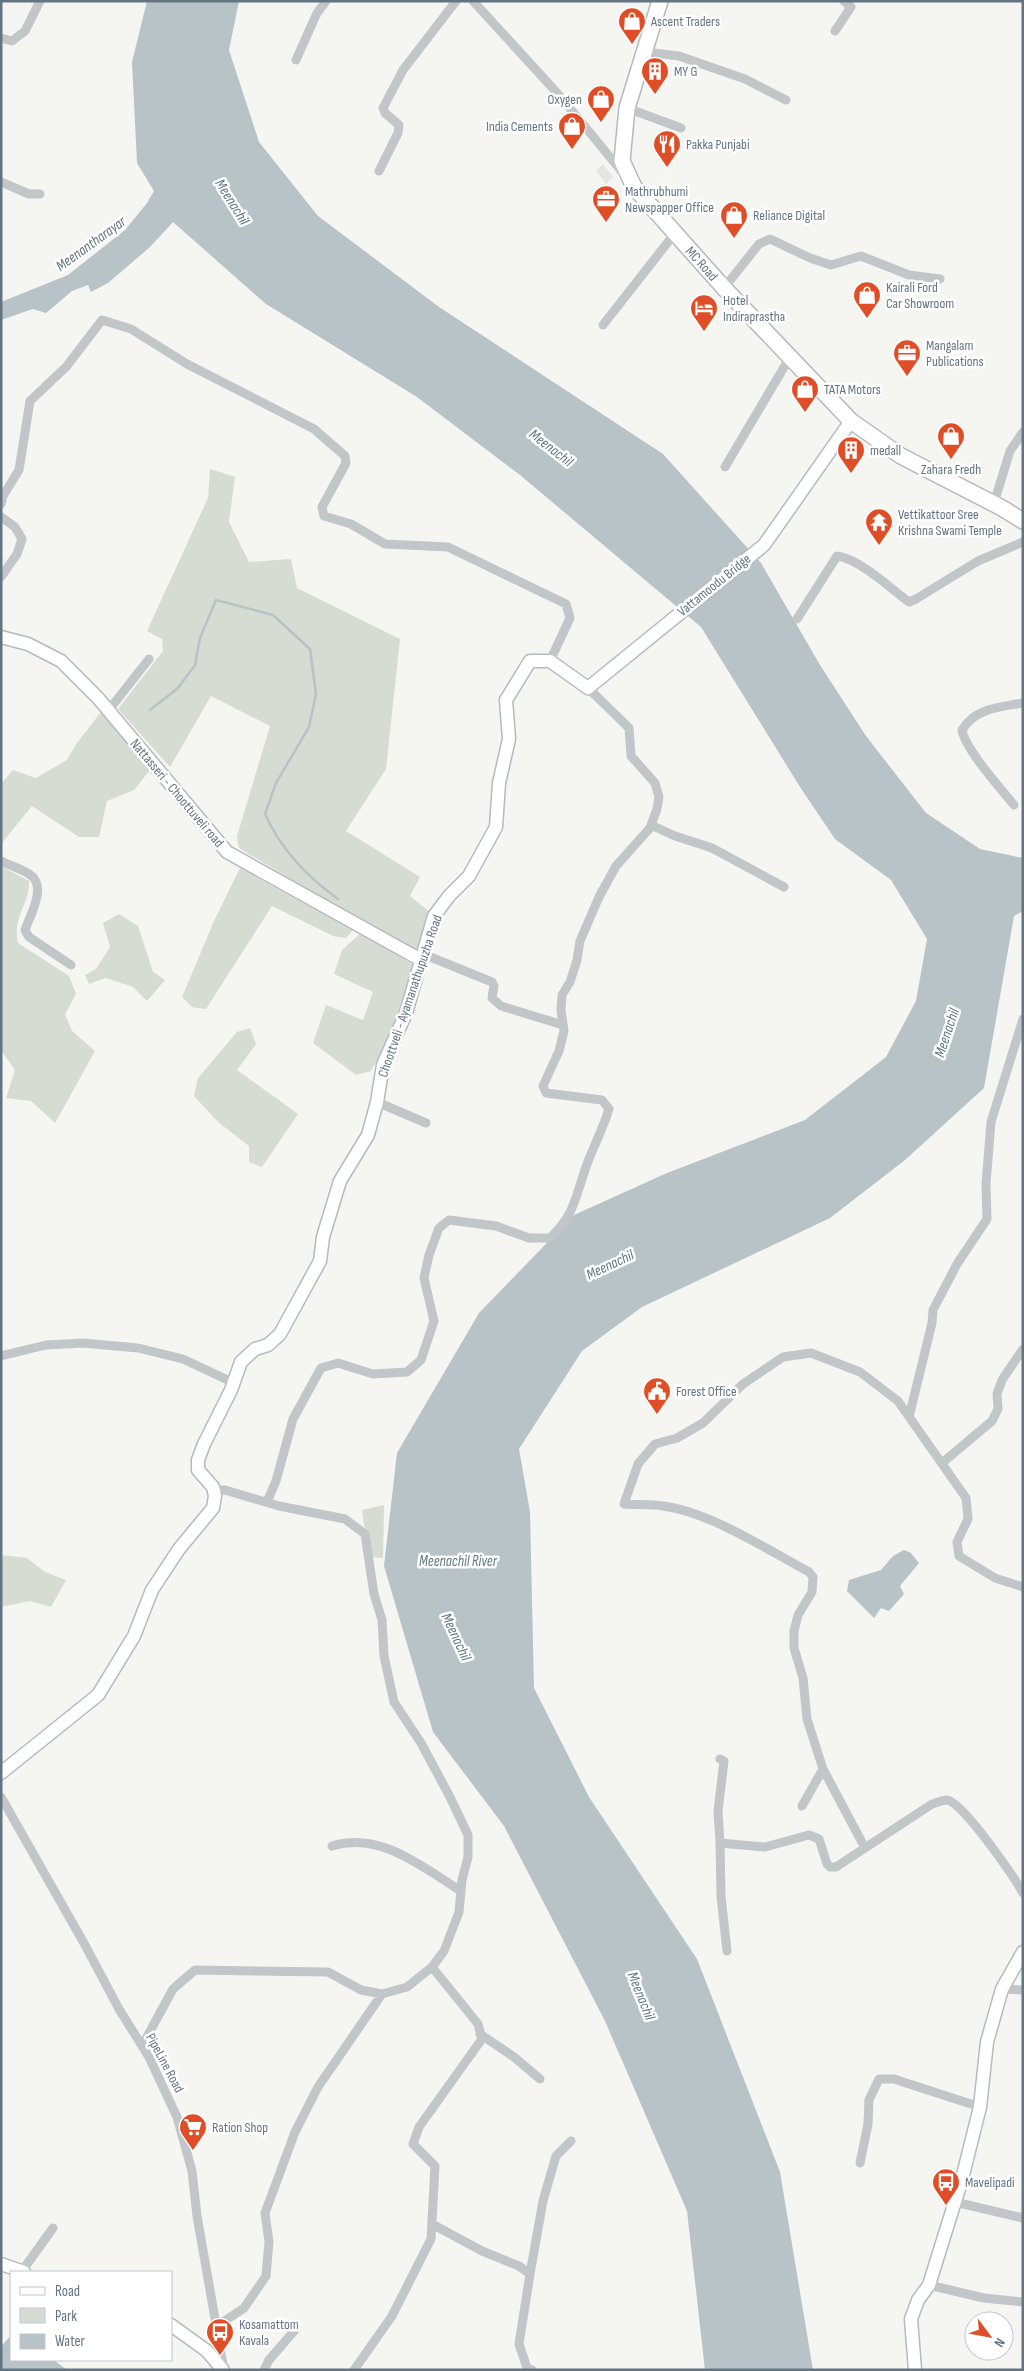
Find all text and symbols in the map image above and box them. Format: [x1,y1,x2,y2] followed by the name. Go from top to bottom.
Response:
[617,6,647,45] shop icon: Ascent Traders
[650,13,720,30] place label: Ascent Traders
[640,56,670,95] building icon: MY G
[674,63,697,80] place label: MY G
[586,84,616,123] shop icon: Oxygen
[548,91,582,108] place label: Oxygen
[557,111,587,150] shop icon: India Cements
[486,118,553,135] place label: India Cements
[652,129,682,168] restaurant icon: Pakka Punjabi
[686,136,750,153] place label: Pakka Punjabi
[211,176,254,229] water label: Meenachil
[625,183,714,216] place label: Mathrubhumi Newspapper Office
[591,184,621,223] office icon: Mathrubhumi Newspapper Office
[719,200,749,239] shop icon: Reliance Digital
[753,207,825,224] place label: Reliance Digital
[52,212,130,276] water label: Meenantharayar
[682,242,722,284] street label: MC Road
[886,279,954,312] place label: Kairali Ford Car Showroom
[852,280,882,319] shop icon: Kairali Ford Car Showroom
[723,292,785,325] place label: Hotel Indiraprastha
[689,293,719,332] hotel icon: Hotel Indiraprastha
[926,337,984,370] place label: Mangalam Publications
[892,338,922,377] office icon: Mangalam Publications
[790,374,820,413] shop icon: TATA Motors
[824,381,881,398] place label: TATA Motors
[936,421,966,460] shop icon: Zahara Fredh
[525,425,578,472] water label: Meenachil
[836,435,866,474] building icon: medall
[870,442,901,459] place label: medall
[921,461,981,478] place label: Zahara Fredh
[898,506,1002,539] place label: Vettikattoor Sree Krishna Swami Temple
[864,507,894,546] temple icon: Vettikattoor Sree Krishna Swami Temple
[674,550,754,620] street label: Vattamoodu Bridge
[127,735,227,851] street label: Nattasseri - Choottuveli road
[374,912,446,1080] street label: Choottveli - Ayamanathupuzha Road
[930,1005,964,1060] water label: Meenachil
[583,1245,638,1284] water label: Meenachil
[642,1376,672,1415] public building icon: Forest Office
[676,1383,737,1400] place label: Forest Office
[419,1552,498,1571] water label: Meenachil River
[437,1610,476,1665] water label: Meenachil
[623,1969,660,2024] water label: Meenachil
[142,2030,188,2096] street label: PipeLine Road
[178,2112,208,2151] supermarket icon: Ration Shop
[212,2119,268,2136] place label: Ration Shop
[931,2167,961,2206] bus stop icon: Mavelipadi
[965,2174,1015,2191] place label: Mavelipadi
[10,2271,172,2361] legend
[55,2282,80,2301] text: Road
[55,2307,77,2326] text: Park
[964,2311,1014,2361] north arrow
[239,2316,299,2349] place label: Kosamattom Kavala
[205,2317,235,2356] bus stop icon: Kosamattom Kavala
[55,2332,86,2351] text: Water
[990,2335,1009,2350] text: N

